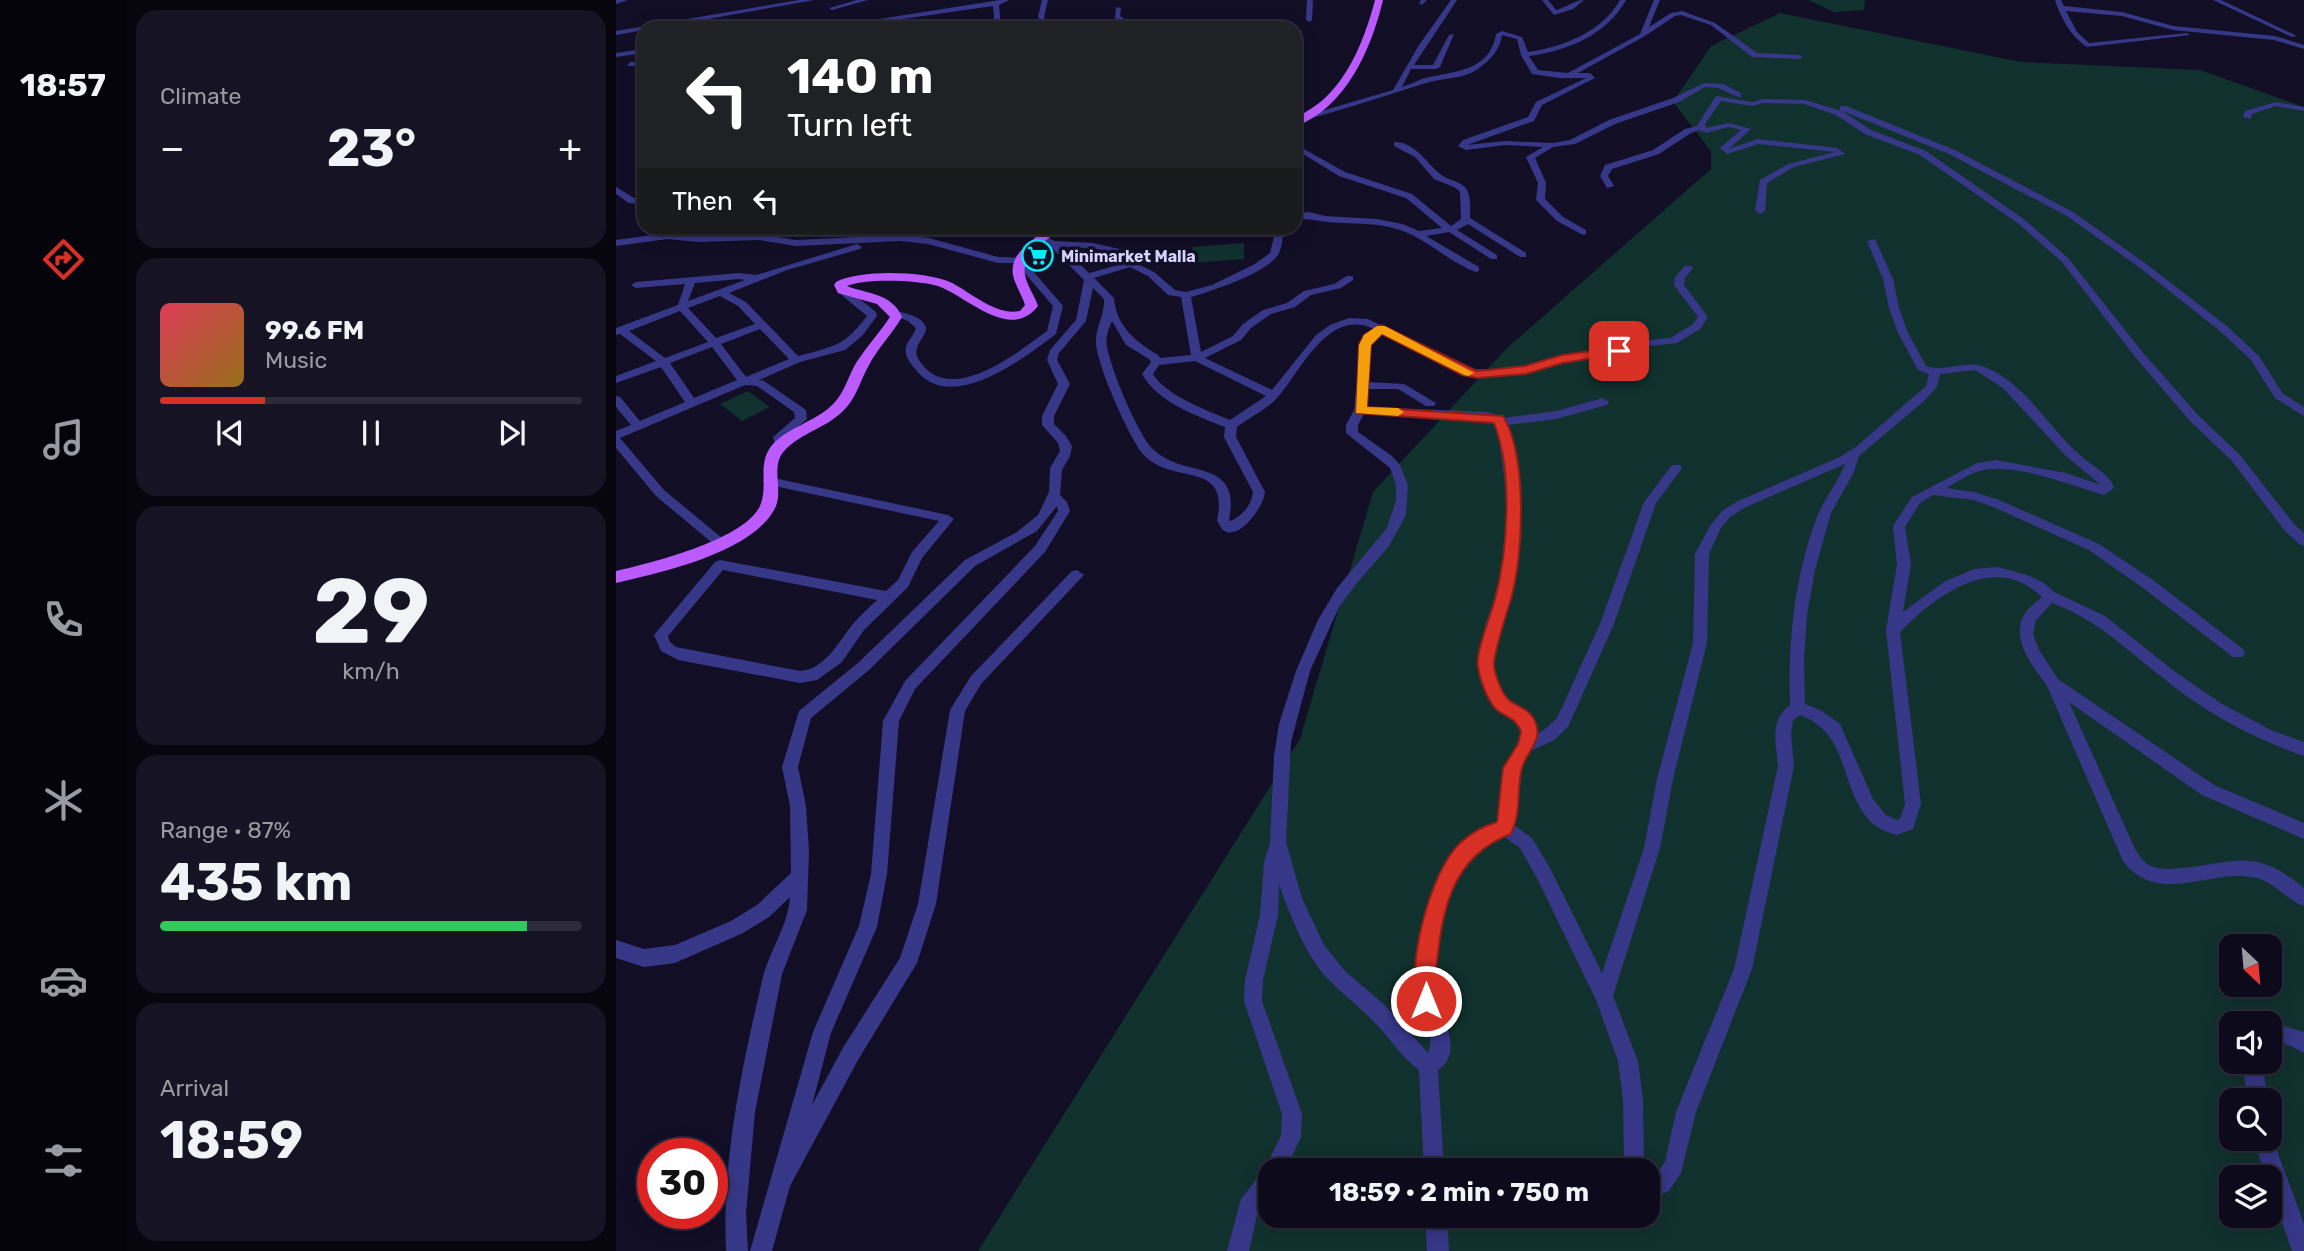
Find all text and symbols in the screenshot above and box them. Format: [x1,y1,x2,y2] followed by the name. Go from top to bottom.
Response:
[787,47,933,105] text: 140 m
[672,49,763,140] icon: left
[20,66,106,104] text: 18:57
[160,82,241,110] text: Climate
[787,106,912,144] text: Turn left
[327,117,416,179] text: 23°
[160,125,185,171] text: −
[558,125,582,171] text: +
[747,182,785,220] icon: left
[672,186,733,217] text: Then
[39,235,88,284] icon: directions
[1021,239,1055,273] supermarket icon: Minimarket Malla
[1061,247,1196,266] place label: Minimarket Malla
[265,315,364,346] text: 99.6 FM
[1589,321,1649,381] pin
[1600,332,1638,370] icon: arrive
[265,346,327,374] text: Music
[211,414,249,452] icon: previous
[352,414,390,452] icon: pause
[493,414,531,452] icon: next
[39,415,88,464] icon: music
[312,557,430,665] text: 29
[39,595,88,644] icon: phone
[342,657,400,685] text: km/h
[39,776,88,825] icon: climate
[160,816,291,844] text: Range · 87%
[160,851,353,913] text: 435 km
[2219,934,2282,998] north arrow
[2219,934,2282,1228] map controls
[39,956,88,1005] icon: car
[1389,964,1463,1038] position arrow
[2219,1011,2282,1074] button: sound
[160,1074,229,1102] text: Arrival
[2219,1088,2282,1151] button: search
[160,1109,303,1171] text: 18:59
[39,1136,88,1185] icon: filters
[637,1138,728,1229] speed limit sign: 30
[2219,1165,2282,1228] button: layers
[1329,1177,1589,1208] text: 18:59 · 2 min · 750 m

